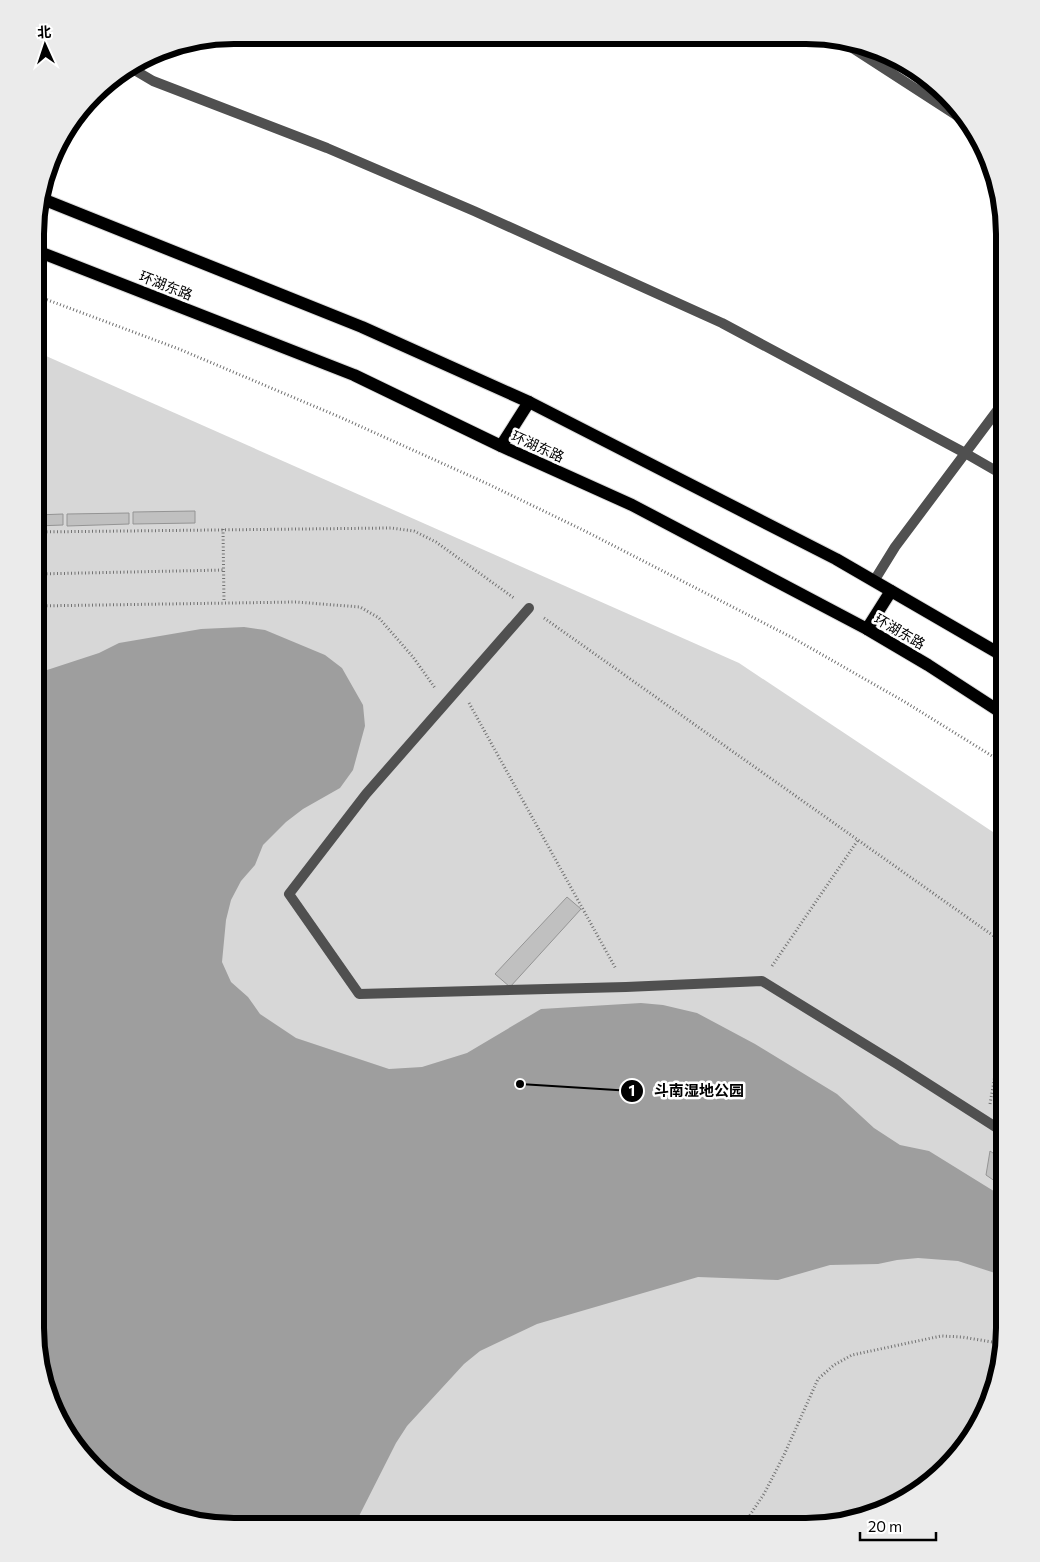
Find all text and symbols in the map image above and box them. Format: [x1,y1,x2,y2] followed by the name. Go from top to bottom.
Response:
[20,20,70,70] north arrow
[37,23,52,40] text: 北
[137,267,195,303] street label: 环湖东路
[509,427,567,465] street label: 环湖东路
[872,610,928,652] street label: 环湖东路
[619,1076,754,1106] callout: 斗南湿地公园
[629,1081,635,1099] text: 1
[654,1081,744,1099] text: 斗南湿地公园
[860,1510,936,1542] scale bar
[868,1517,902,1535] text: 20 m

